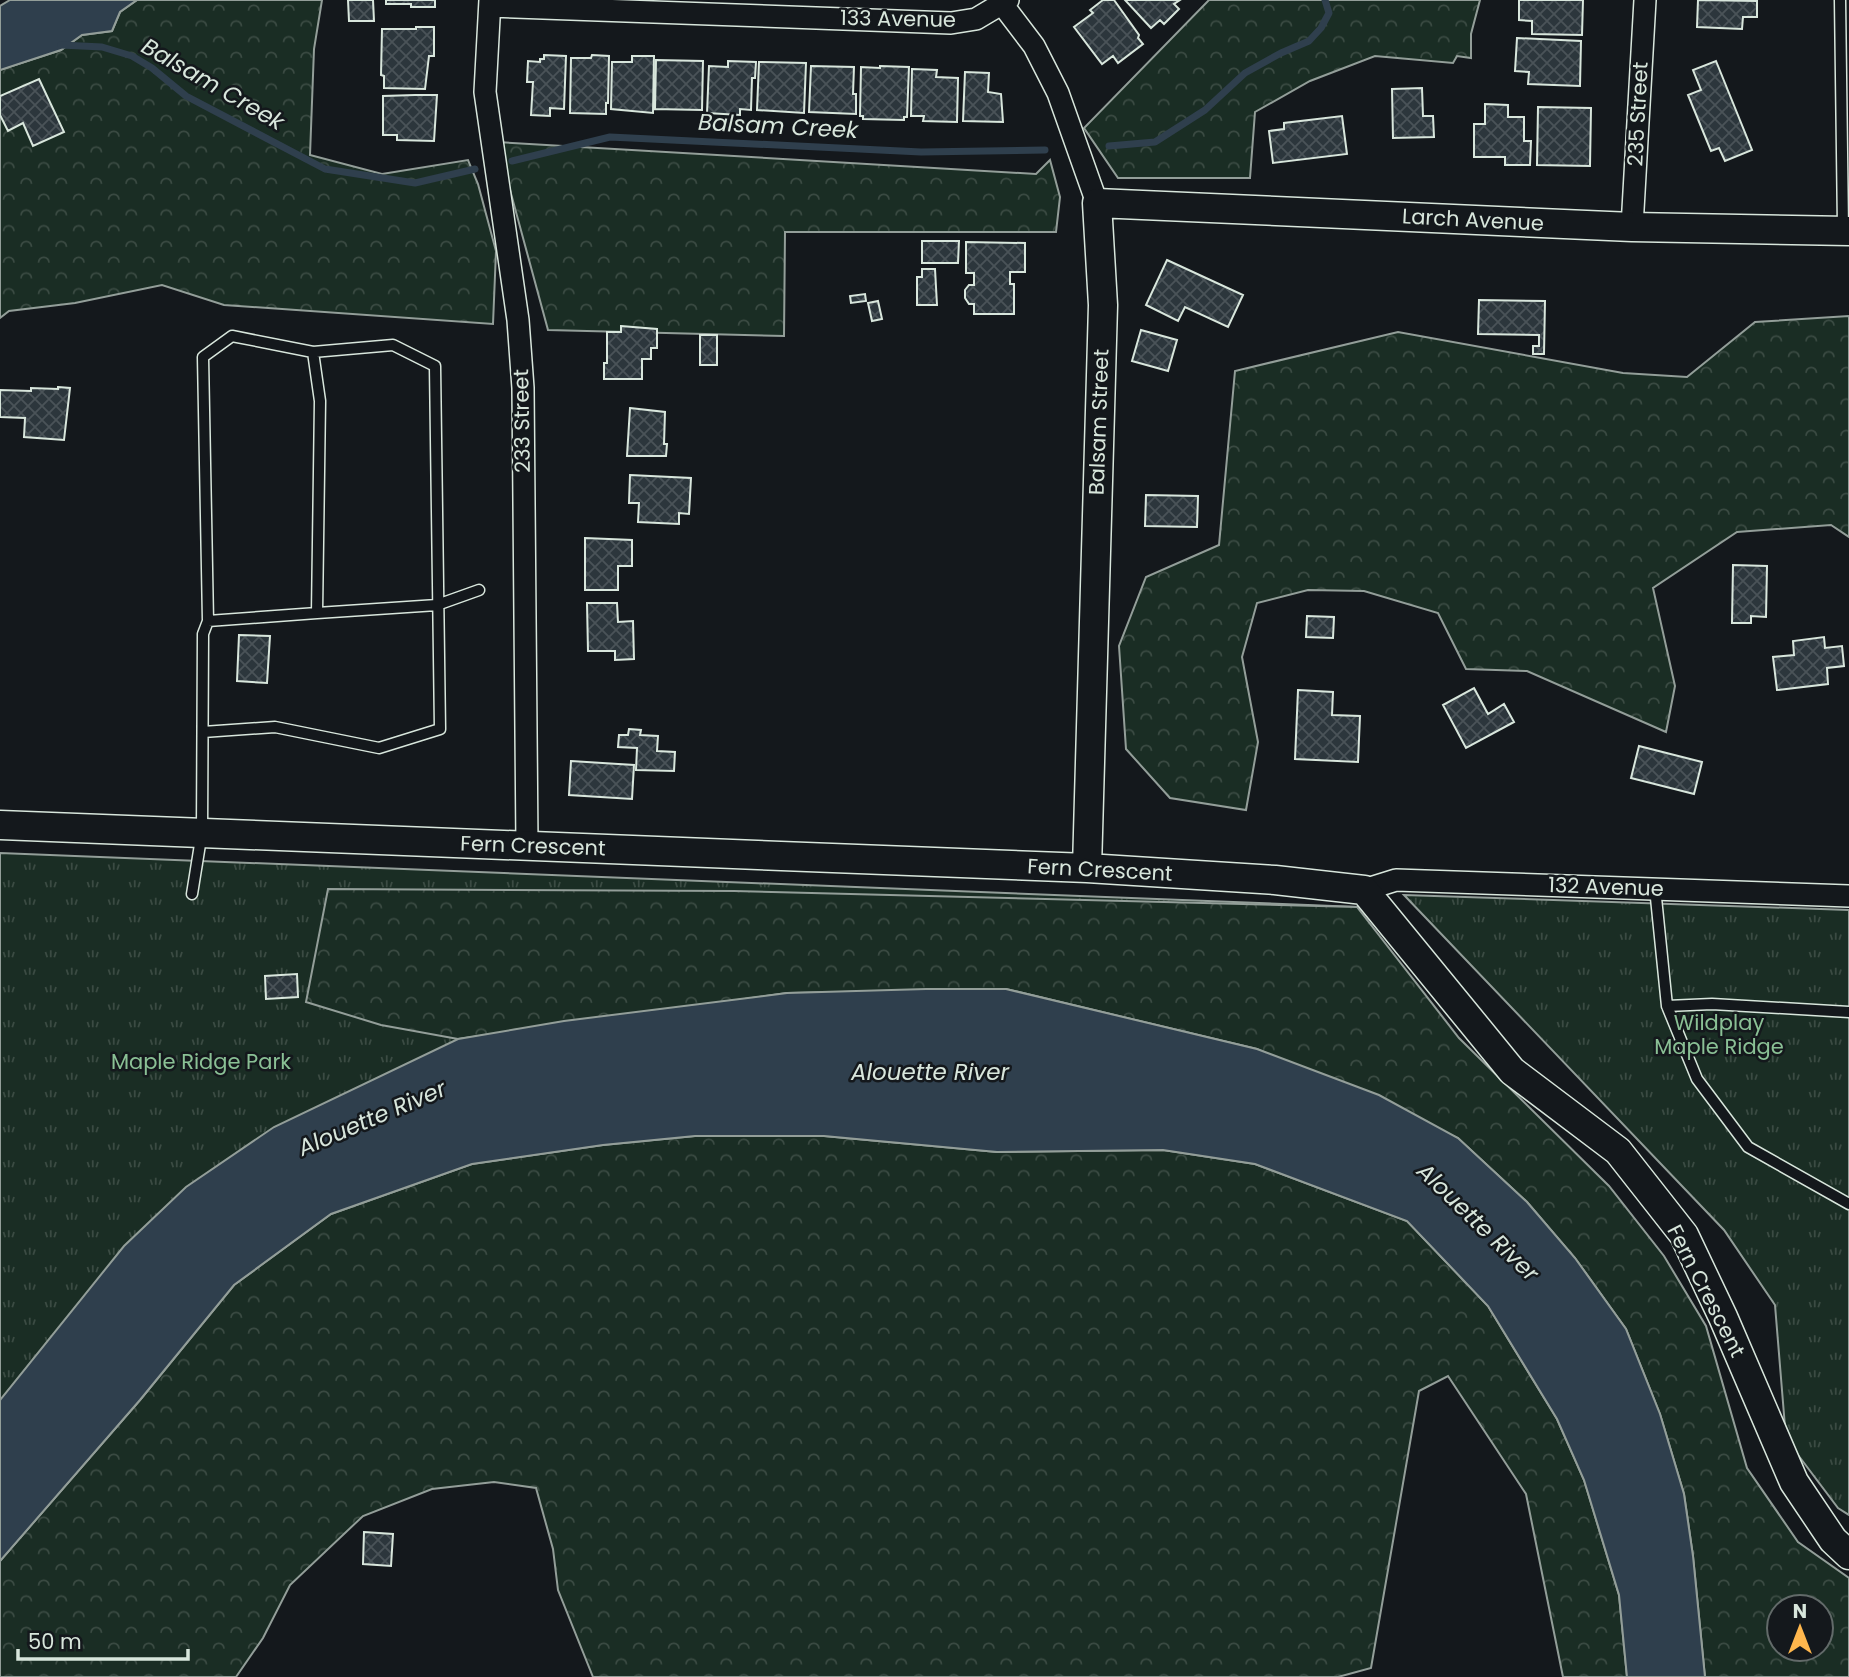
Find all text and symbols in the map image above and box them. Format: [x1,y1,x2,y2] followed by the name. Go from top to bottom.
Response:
[840,3,956,34] street label: 133 Avenue
[136,30,291,138] water label: Balsam Creek
[1620,61,1655,167] street label: 235 Street
[697,106,860,146] water label: Balsam Creek
[1401,201,1545,238] street label: Larch Avenue
[1081,348,1116,496] street label: Balsam Street
[506,369,537,473] street label: 233 Street
[460,828,606,863] street label: Fern Crescent
[1027,851,1173,888] street label: Fern Crescent
[1548,870,1664,903] street label: 132 Avenue
[1654,1008,1784,1061] park label: Wildplay Maple Ridge
[111,1047,291,1076] park label: Maple Ridge Park
[850,1056,1010,1088] water label: Alouette River
[292,1072,452,1164] water label: Alouette River
[1409,1155,1547,1289] water label: Alouette River
[1661,1219,1752,1362] street label: Fern Crescent
[1765,1593,1835,1663] north arrow
[1793,1598,1807,1625] text: N
[18,1618,187,1662] scale bar
[28,1627,82,1656] text: 50 m

